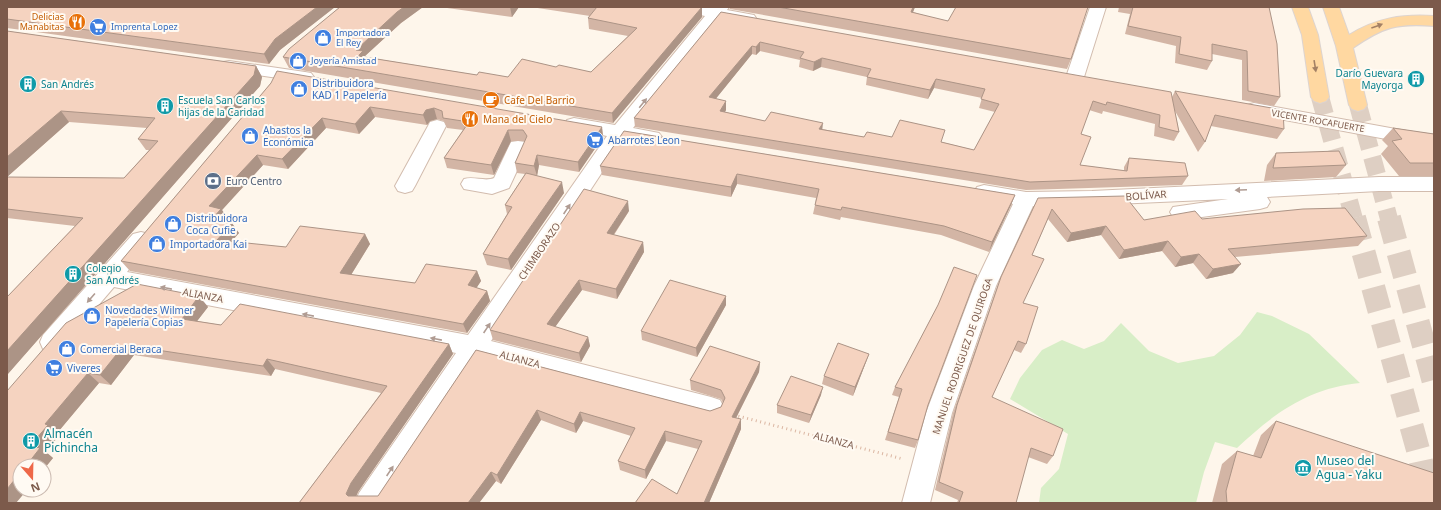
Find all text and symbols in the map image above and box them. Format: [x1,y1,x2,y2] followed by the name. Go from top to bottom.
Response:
[20,10,64,33] place label: Delicias Manabitas
[67,12,87,32] restaurant icon: Delicias Manabitas
[88,17,108,37] supermarket icon: Imprenta Lopez
[111,20,178,33] place label: Imprenta Lopez
[1371,22,1383,28] one-way arrow
[336,26,390,49] place label: Importadora El Rey
[313,28,333,48] shop icon: Importadora El Rey
[288,51,308,71] shop icon: Joyería Amistad
[310,54,376,67] place label: Joyería Amistad
[1312,60,1318,72] one-way arrow
[1336,66,1403,92] place label: Darío Guevara Mayorga
[1406,69,1426,89] building icon: Darío Guevara Mayorga
[18,74,38,94] building icon: San Andrés
[312,76,387,102] place label: Distribuidora KAD 1 Papelería
[41,77,94,91] place label: San Andrés
[289,79,309,99] shop icon: Distribuidora KAD 1 Papelería
[481,90,501,110] cafe icon: Cafe Del Barrio
[178,93,265,119] place label: Escuela San Carlos hijas de la Caridad
[504,93,575,107] place label: Cafe Del Barrio
[155,96,175,116] building icon: Escuela San Carlos hijas de la Caridad
[638,98,647,108] one-way arrow
[1271,106,1366,135] street label: VICENTE ROCAFUERTE
[460,109,480,129] restaurant icon: Mana del Cielo
[483,112,552,126] place label: Mana del Cielo
[263,123,314,149] place label: Abastos la Económica
[240,126,260,146] shop icon: Abastos la Económica
[585,130,605,150] supermarket icon: Abarrotes Leon
[608,133,680,147] place label: Abarrotes Leon
[203,171,223,191] bank icon: Euro Centro
[226,174,282,188] place label: Euro Centro
[1235,186,1247,193] one-way arrow
[1125,187,1168,203] street label: BOLÍVAR
[563,204,571,214] one-way arrow
[186,211,248,237] place label: Distribuidora Coca Cufie
[163,214,183,234] shop icon: Distribuidora Coca Cufie
[515,219,564,282] street label: CHIMBORAZO
[147,234,167,254] shop icon: Importadora Kai
[170,237,247,251] place label: Importadora Kai
[86,261,139,287] place label: Colegio San Andrés
[63,264,83,284] building icon: Colegio San Andrés
[929,275,996,436] street label: MANUEL RODRIGUEZ DE QUIROGA
[160,284,173,290] one-way arrow
[181,284,225,306] street label: ALIANZA
[87,292,96,303] one-way arrow
[105,303,194,329] place label: Novedades Wilmer Papelería Copias
[82,306,102,326] shop icon: Novedades Wilmer Papelería Copias
[302,311,314,317] one-way arrow
[483,323,491,333] one-way arrow
[429,336,442,342] one-way arrow
[57,339,77,359] shop icon: Comercial Beraca
[80,342,162,356] place label: Comercial Beraca
[498,347,542,371] street label: ALIANZA
[44,358,64,378] supermarket icon: Viveres
[67,361,101,375] place label: Viveres
[44,425,98,456] place label: Almacén Pichincha
[812,428,856,452] street label: ALIANZA
[21,431,41,451] building icon: Almacén Pichincha
[1316,452,1382,483] place label: Museo del Agua - Yaku
[12,458,52,498] north arrow
[1293,458,1313,478] museum icon: Museo del Agua - Yaku
[387,465,394,476] one-way arrow
[29,479,42,496] text: N

